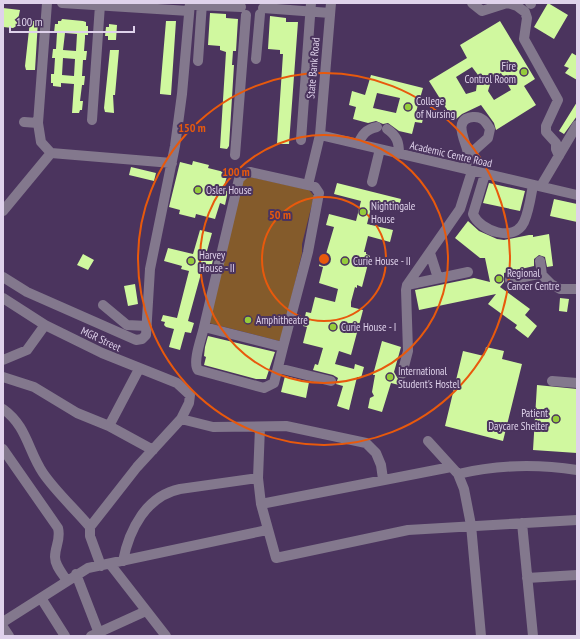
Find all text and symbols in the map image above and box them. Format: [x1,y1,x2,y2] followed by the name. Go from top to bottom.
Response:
[10,8,134,34] scale bar
[16,14,43,29] text: 100 m
[303,37,323,99] street label: State Bank Road
[464,59,516,86] place label: Fire Control Room
[519,67,529,77] marker: Fire Control Room
[416,94,455,121] place label: College of Nursing
[403,102,413,112] marker: College of Nursing
[178,120,206,135] text: 150 m
[408,138,494,170] street label: Academic Centre Road
[222,164,250,179] text: 100 m
[206,183,252,197] place label: Osler House
[193,185,203,195] marker: Osler House
[371,199,416,226] place label: Nightingale House
[269,207,291,222] text: 50 m
[358,207,368,217] marker: Nightingale House
[199,248,235,275] place label: Harvey House - II
[317,252,331,266] centre of rings
[353,254,411,268] place label: Curie House - II
[186,256,196,266] marker: Harvey House - II
[340,256,350,266] marker: Curie House - II
[507,266,560,293] place label: Regional Cancer Centre
[494,274,504,284] marker: Regional Cancer Centre
[256,313,308,327] place label: Amphitheatre
[243,315,253,325] marker: Amphitheatre
[341,320,396,334] place label: Curie House - I
[328,322,338,332] marker: Curie House - I
[79,324,123,354] street label: MGR Street
[398,364,460,391] place label: International Student's Hostel
[385,372,395,382] marker: International Student's Hostel
[488,406,548,433] place label: Patient Daycare Shelter
[551,414,561,424] marker: Patient Daycare Shelter

